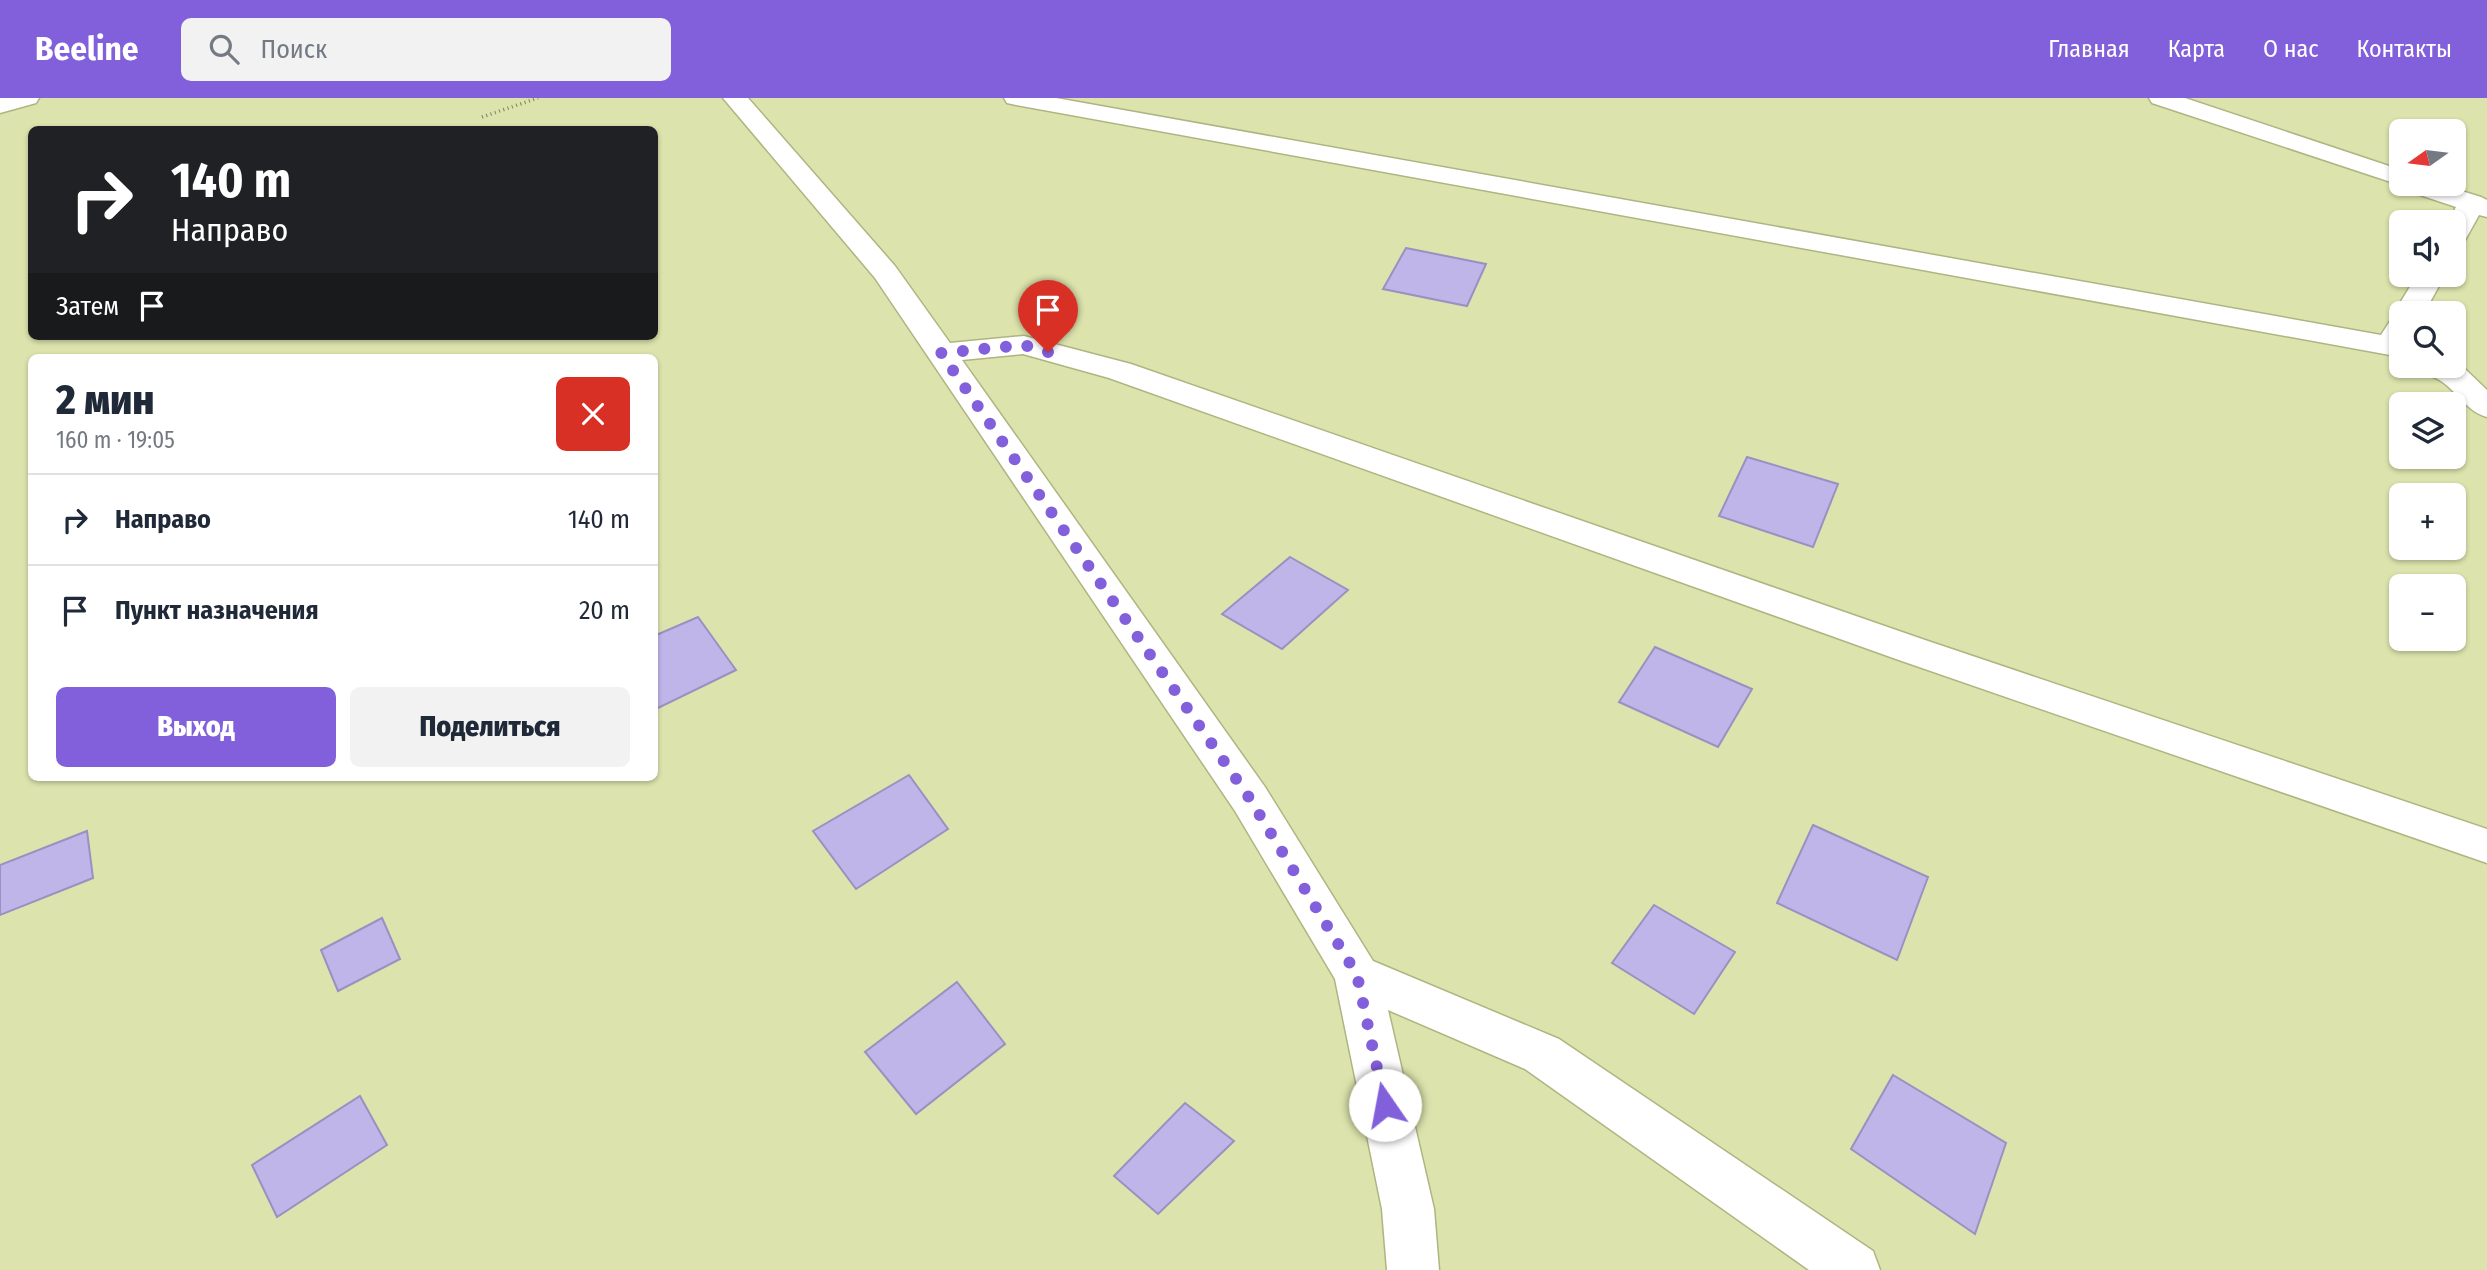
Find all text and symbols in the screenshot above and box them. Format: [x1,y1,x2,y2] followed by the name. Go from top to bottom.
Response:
[181,18,671,81] search box
[35,29,139,69] text: Beeline
[205,30,243,68] icon: search
[261,34,327,65] text: Поиск
[2048,35,2130,63] text: Главная
[2168,35,2225,63] text: Карта
[2263,35,2318,63] text: О нас
[2356,35,2452,63] text: Контакты
[2389,119,2466,196] north arrow
[2389,119,2466,651] map controls
[171,151,291,210] text: 140 m
[56,154,147,245] icon: right
[2389,210,2466,287] button: sound
[171,211,288,249] text: Направо
[1018,280,1078,352] pin
[133,287,171,325] icon: arrive
[56,291,119,322] text: Затем
[1029,291,1067,329] icon: arrive
[2389,301,2466,378] button: search
[56,375,155,425] text: 2 мин
[556,377,630,451] button: close
[2389,392,2466,469] button: layers
[56,426,175,454] text: 160 m · 19:05
[2389,483,2466,560] button: +
[56,501,94,539] icon: right
[115,504,211,535] text: Направо
[568,504,630,535] text: 140 m
[2389,574,2466,651] button: −
[56,592,94,630] icon: arrive
[115,595,319,626] text: Пункт назначения
[579,595,630,626] text: 20 m
[56,687,336,767] button: Выход
[350,687,630,767] button: Поделиться
[1348,1068,1422,1142] position arrow

